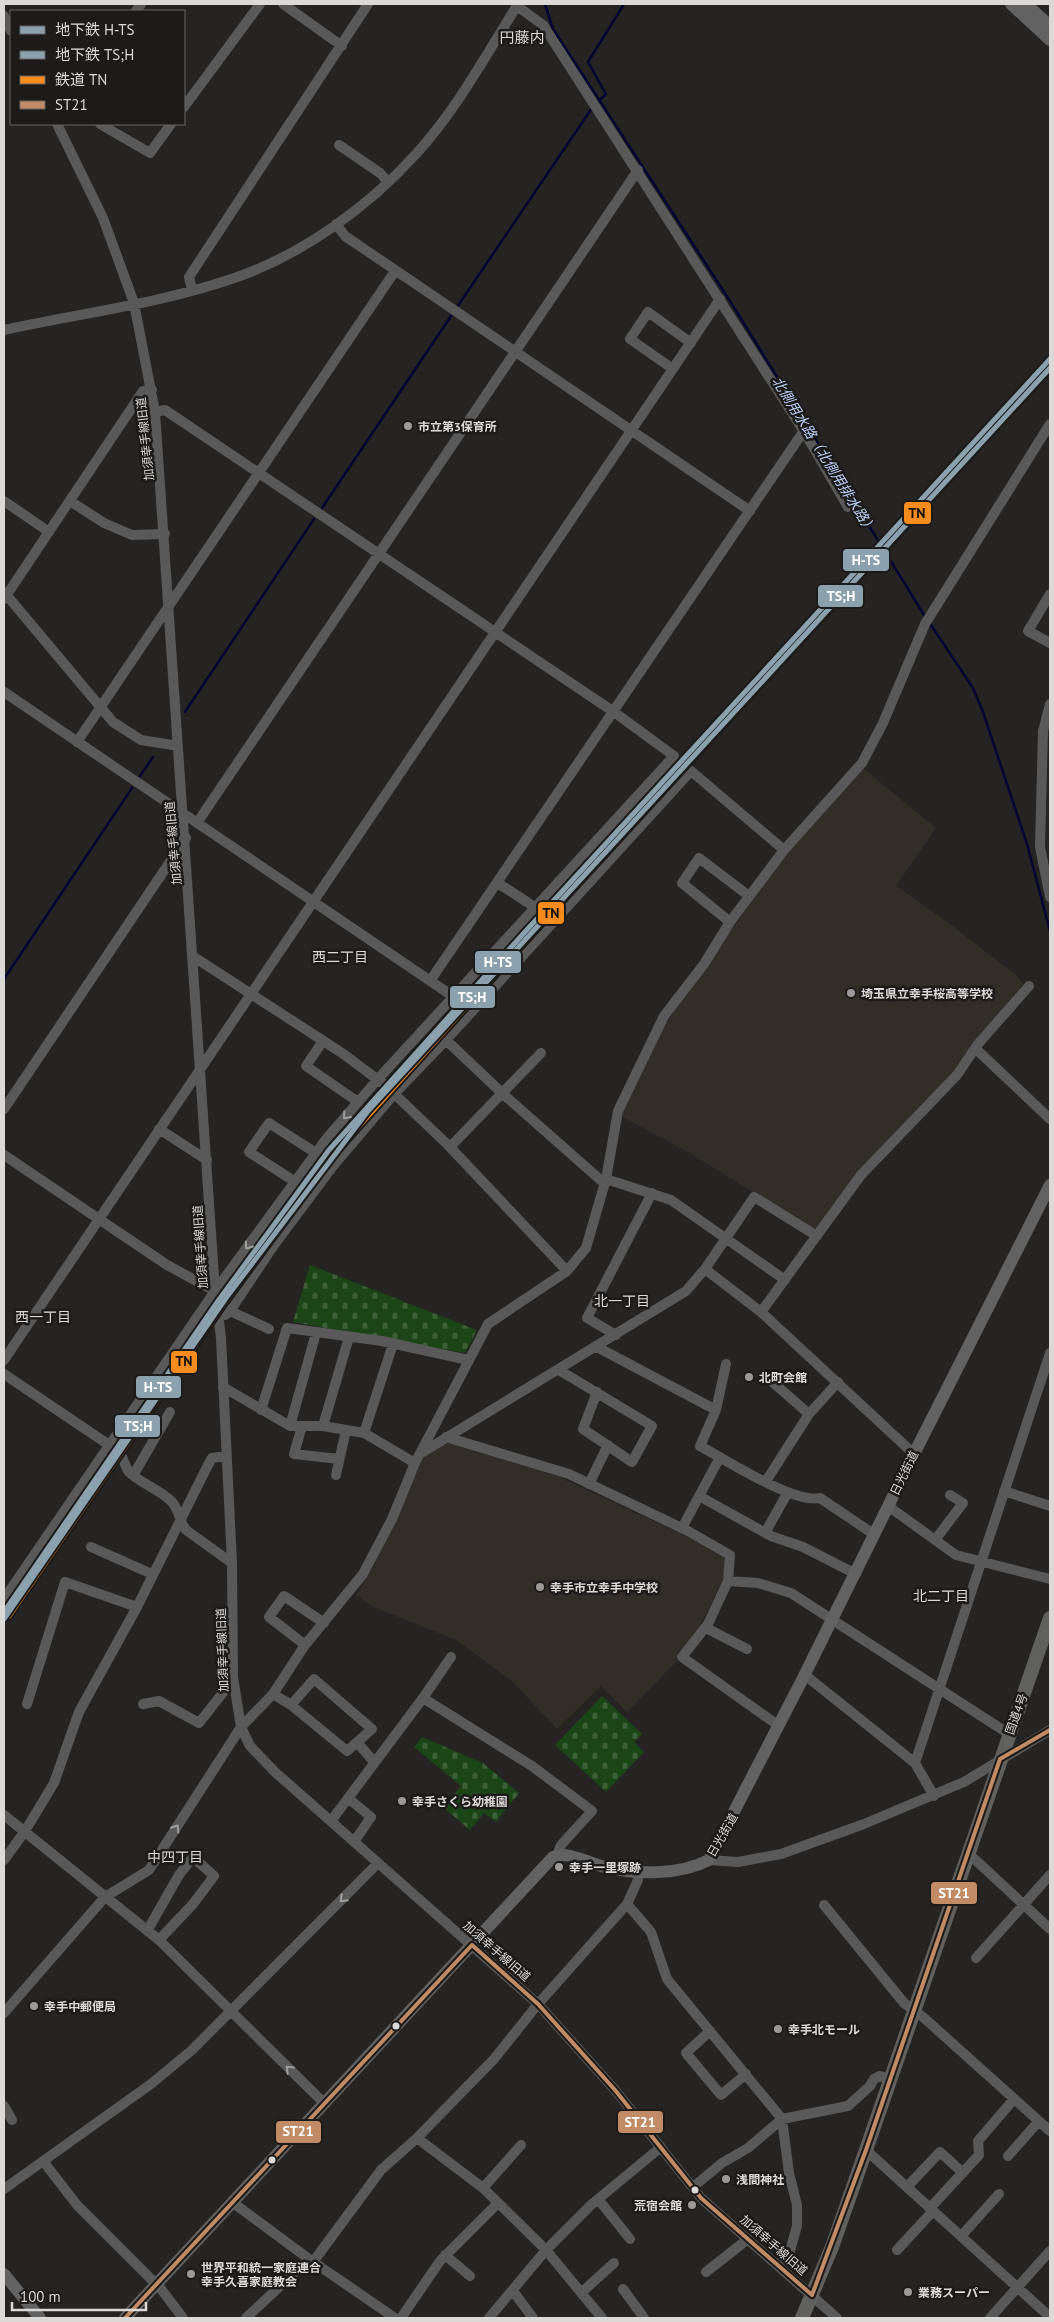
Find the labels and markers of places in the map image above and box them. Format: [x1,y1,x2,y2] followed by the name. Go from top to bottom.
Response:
[418,419,497,434] place label: 市立第3保育所
[402,420,414,432] marker: 市立第3保育所
[861,986,993,1001] place label: 埼玉県立幸手桜高等学校
[845,987,857,999] marker: 埼玉県立幸手桜高等学校
[759,1370,807,1385] place label: 北町会館
[743,1371,755,1383] marker: 北町会館
[550,1580,658,1595] place label: 幸手市立幸手中学校
[534,1581,546,1593] marker: 幸手市立幸手中学校
[412,1794,508,1809] place label: 幸手さくら幼稚園
[396,1795,408,1807] marker: 幸手さくら幼稚園
[569,1860,641,1875] place label: 幸手一里塚跡
[553,1861,565,1873] marker: 幸手一里塚跡
[44,1999,116,2014] place label: 幸手中郵便局
[28,2000,40,2012] marker: 幸手中郵便局
[391,2021,401,2031] unlabelled marker
[788,2022,860,2037] place label: 幸手北モール
[772,2023,784,2035] marker: 幸手北モール
[267,2155,277,2165] unlabelled marker
[736,2172,784,2187] place label: 浅間神社
[720,2173,732,2185] marker: 浅間神社
[690,2185,700,2195] unlabelled marker
[634,2198,682,2213] place label: 荒宿会館
[686,2199,698,2211] marker: 荒宿会館
[201,2260,321,2289] place label: 世界平和統一家庭連合 幸手久喜家庭教会
[185,2268,197,2280] marker: 世界平和統一家庭連合 幸手久喜家庭教会
[918,2285,990,2300] place label: 業務スーパー
[902,2286,914,2298] marker: 業務スーパー

